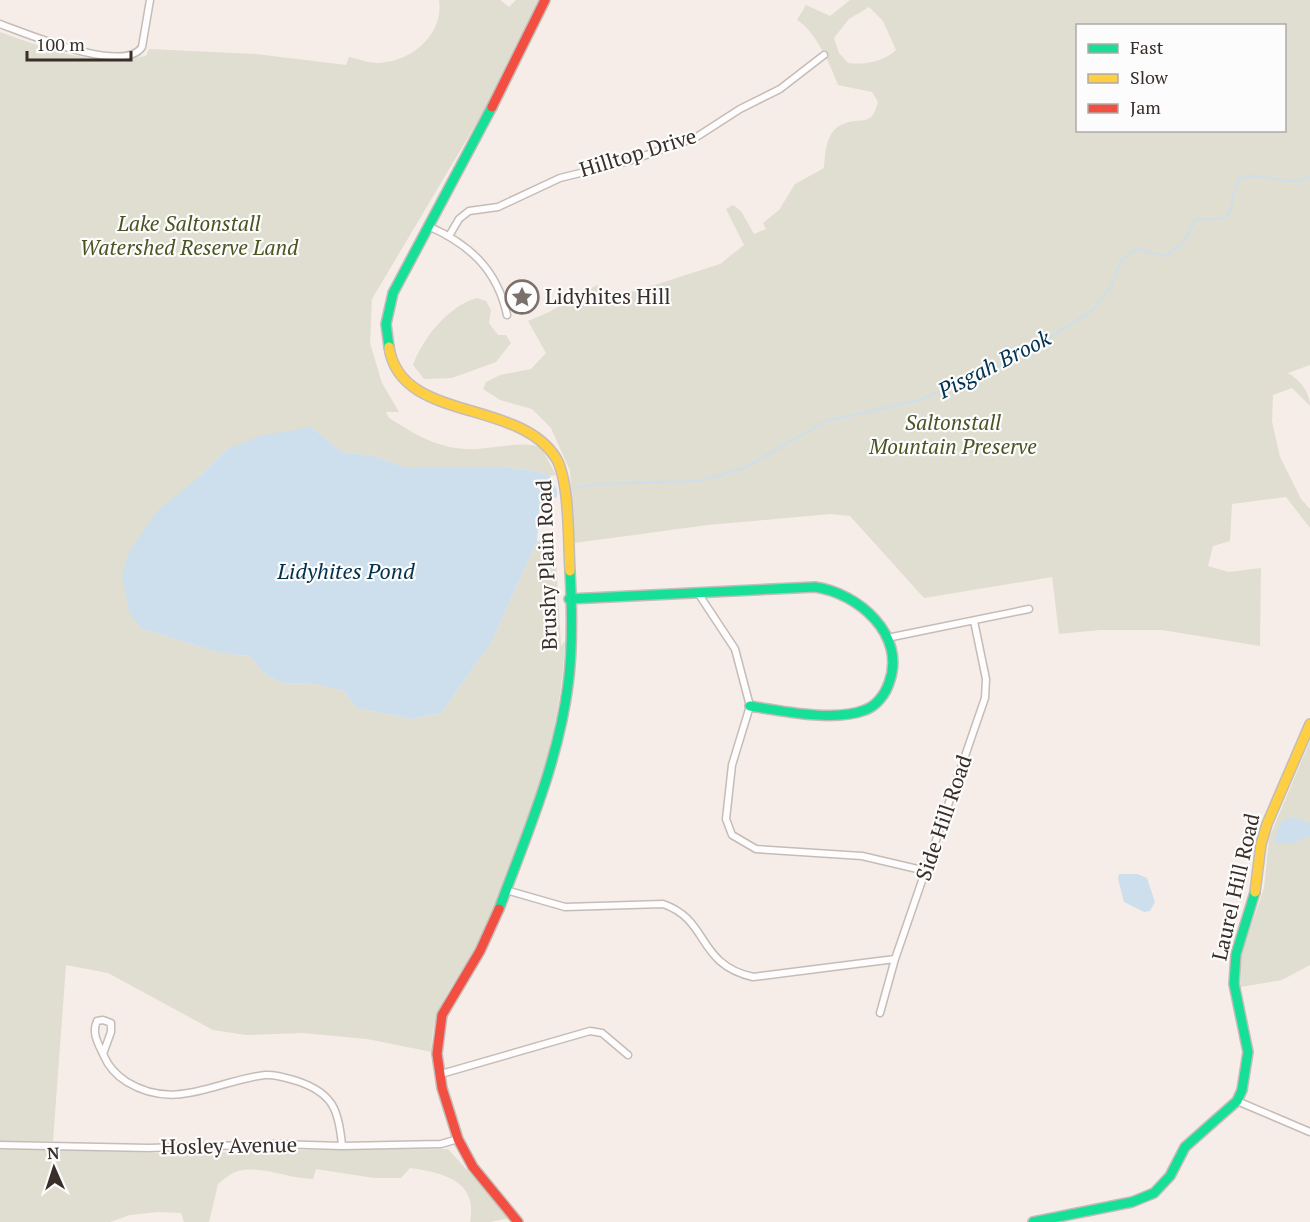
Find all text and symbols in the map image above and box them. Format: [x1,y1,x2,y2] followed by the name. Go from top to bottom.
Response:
[27,24,130,62] scale bar
[1076,24,1286,132] legend
[36,32,85,56] text: 100 m
[1130,35,1164,59] text: Fast
[1130,65,1169,89] text: Slow
[1130,95,1161,119] text: Jam
[576,121,700,183] street label: Hilltop Drive
[80,209,299,261] park label: Lake Saltonstall Watershed Reserve Land
[504,279,540,315] place icon: Lidyhites Hill
[545,282,671,310] place label: Lidyhites Hill
[932,323,1055,405] water label: Pisgah Brook
[868,408,1037,460] park label: Saltonstall Mountain Preserve
[529,479,563,651] street label: Brushy Plain Road
[276,556,416,585] water label: Lidyhites Pond
[908,751,978,884] street label: Side Hill Road
[1204,810,1266,963] street label: Laurel Hill Road
[160,1130,297,1160] street label: Hosley Avenue
[24,1138,84,1198] north arrow
[47,1142,60,1164] text: N

